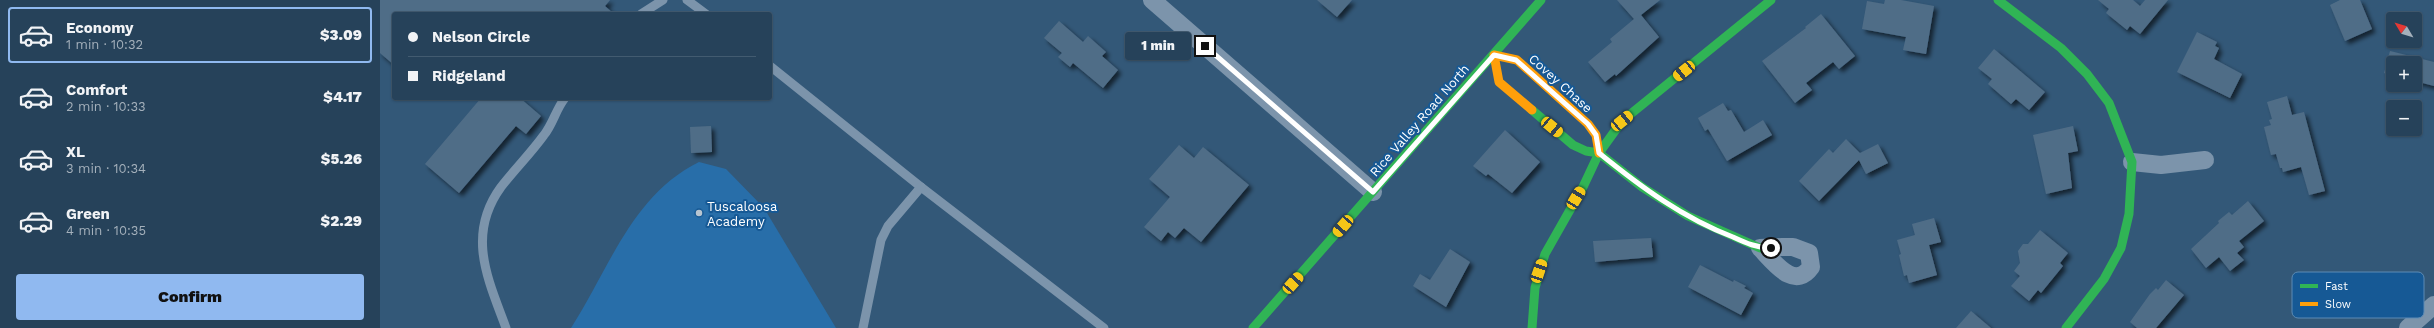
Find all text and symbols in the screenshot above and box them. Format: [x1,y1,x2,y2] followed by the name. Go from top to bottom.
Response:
[2386,12,2422,48] north arrow
[2386,12,2422,136] map controls
[18,17,54,53] icon: car
[66,19,133,37] text: Economy
[320,26,362,44] text: $3.09
[432,28,530,46] text: Nelson Circle
[1125,32,1191,60] callout: 1 min
[66,37,143,52] text: 1 min · 10:32
[1196,37,1214,55] route end
[1141,38,1175,53] text: 1 min
[1526,51,1595,116] street label: Covey Chase
[2386,56,2422,92] button: +
[1671,59,1697,83] car
[1367,61,1472,179] street label: Rice Valley Road North
[432,67,506,85] text: Ridgeland
[18,79,54,115] icon: car
[66,81,127,99] text: Comfort
[323,88,362,106] text: $4.17
[66,99,146,114] text: 2 min · 10:33
[2386,100,2422,136] button: −
[1609,109,1635,133] car
[1539,115,1565,139] car
[18,141,54,177] icon: car
[66,143,85,161] text: XL
[321,150,362,168] text: $5.26
[66,161,146,176] text: 3 min · 10:34
[1565,185,1587,211] car
[707,199,778,229] place label: Tuscaloosa Academy
[18,203,54,239] icon: car
[66,205,110,223] text: Green
[694,208,704,218] marker: Tuscaloosa Academy
[321,212,362,230] text: $2.29
[1331,213,1355,239] car
[66,223,146,238] text: 4 min · 10:35
[1762,239,1780,257] route start
[1529,258,1549,284] car
[1281,270,1305,296] car
[2292,272,2424,318] legend
[16,274,364,320] button: Confirm
[2325,280,2348,293] text: Fast
[2325,298,2351,311] text: Slow

